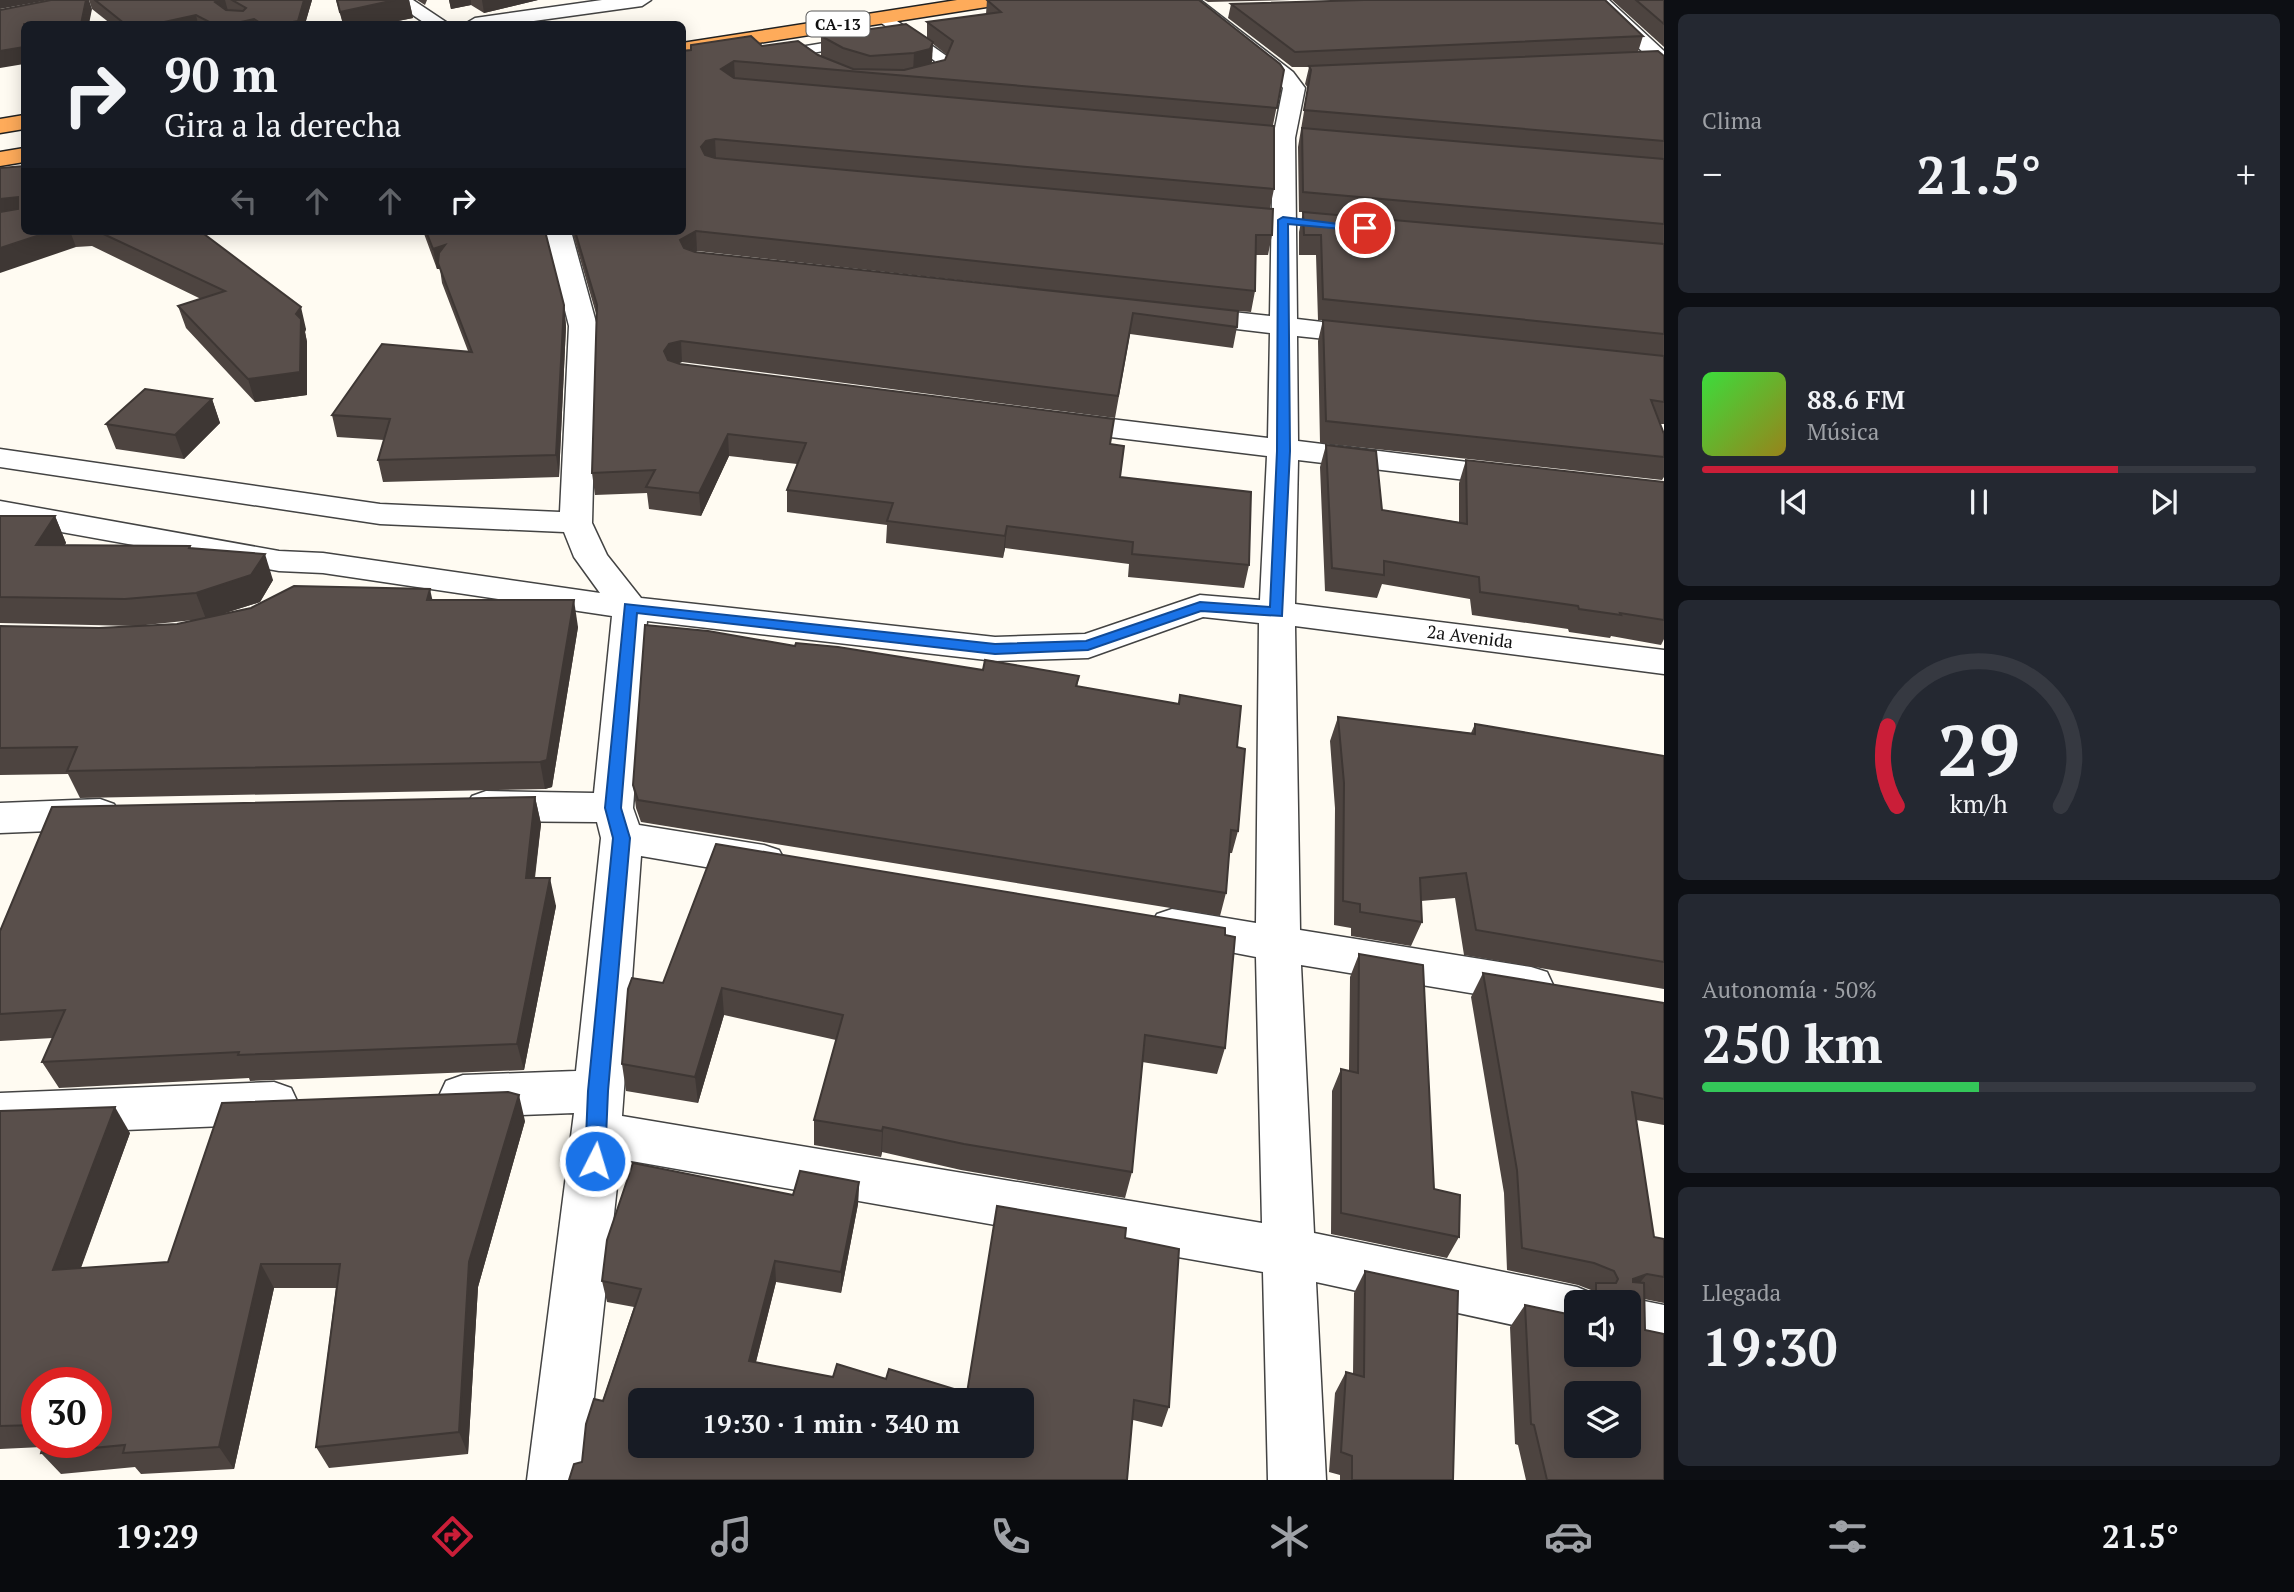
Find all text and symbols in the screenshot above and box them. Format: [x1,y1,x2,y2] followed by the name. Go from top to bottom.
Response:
[806,12,870,36] road number: CA-13
[164,41,278,106] text: 90 m
[49,49,140,140] icon: right
[164,104,401,146] text: Gira a la derecha
[1702,105,1762,136] text: Clima
[1916,140,2042,209] text: 21.5°
[1702,149,1722,199] text: −
[2236,149,2256,199] text: +
[225,182,263,220] icon: left
[298,182,336,220] icon: ahead
[371,182,409,220] icon: ahead
[444,182,482,220] icon: right
[1335,198,1395,258] pin
[1346,209,1384,247] icon: arrive
[1807,382,1905,416] text: 88.6 FM
[1807,416,1879,447] text: Música
[1775,483,1813,521] icon: previous
[1960,483,1998,521] icon: pause
[2145,483,2183,521] icon: next
[1426,619,1515,653] street label: 2a Avenida
[1938,700,2020,797] text: 29
[1950,787,2008,820] text: km/h
[1702,974,1877,1005] text: Autonomía · 50%
[1702,1009,1883,1078] text: 250 km
[558,1124,632,1198] position arrow
[1702,1277,1781,1308] text: Llegada
[1564,1290,1641,1458] map controls
[1564,1290,1641,1367] button: sound
[1702,1312,1837,1381] text: 19:30
[21,1367,112,1458] speed limit sign: 30
[1564,1381,1641,1458] button: layers
[702,1406,960,1440] text: 19:30 · 1 min · 340 m
[428,1512,477,1561] icon: directions
[707,1512,756,1561] icon: music
[986,1512,1035,1561] icon: phone
[1265,1512,1314,1561] icon: climate
[1544,1512,1593,1561] icon: car
[1823,1512,1872,1561] icon: filters
[115,1515,198,1557] text: 19:29
[2102,1515,2179,1557] text: 21.5°

